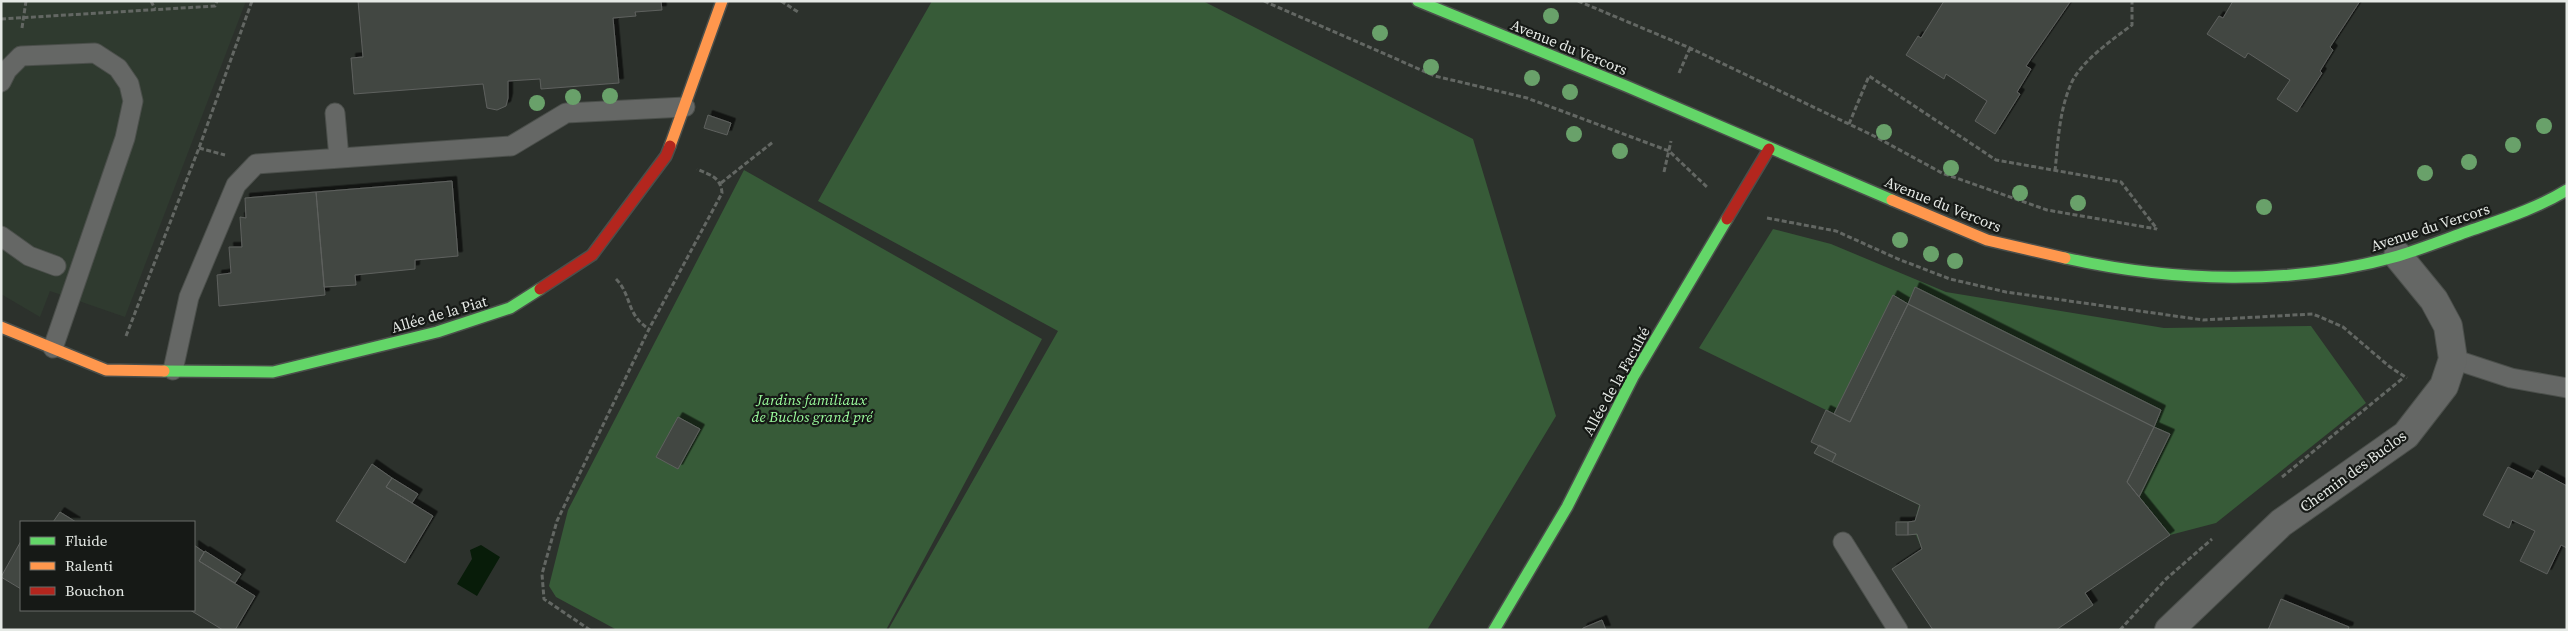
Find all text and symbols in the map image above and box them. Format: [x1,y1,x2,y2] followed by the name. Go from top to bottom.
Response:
[1508,14,1630,80] street label: Avenue du Vercors
[1882,171,2004,237] street label: Avenue du Vercors
[2368,198,2492,256] street label: Avenue du Vercors
[389,290,489,338] street label: Allée de la Piat
[1577,322,1655,439] street label: Allée de la Faculté
[752,389,873,427] park label: Jardins familiaux de Buclos grand pré
[2295,425,2411,517] street label: Chemin des Buclos
[20,521,195,611] legend
[65,530,108,551] text: Fluide
[65,555,113,576] text: Ralenti
[65,580,125,601] text: Bouchon

